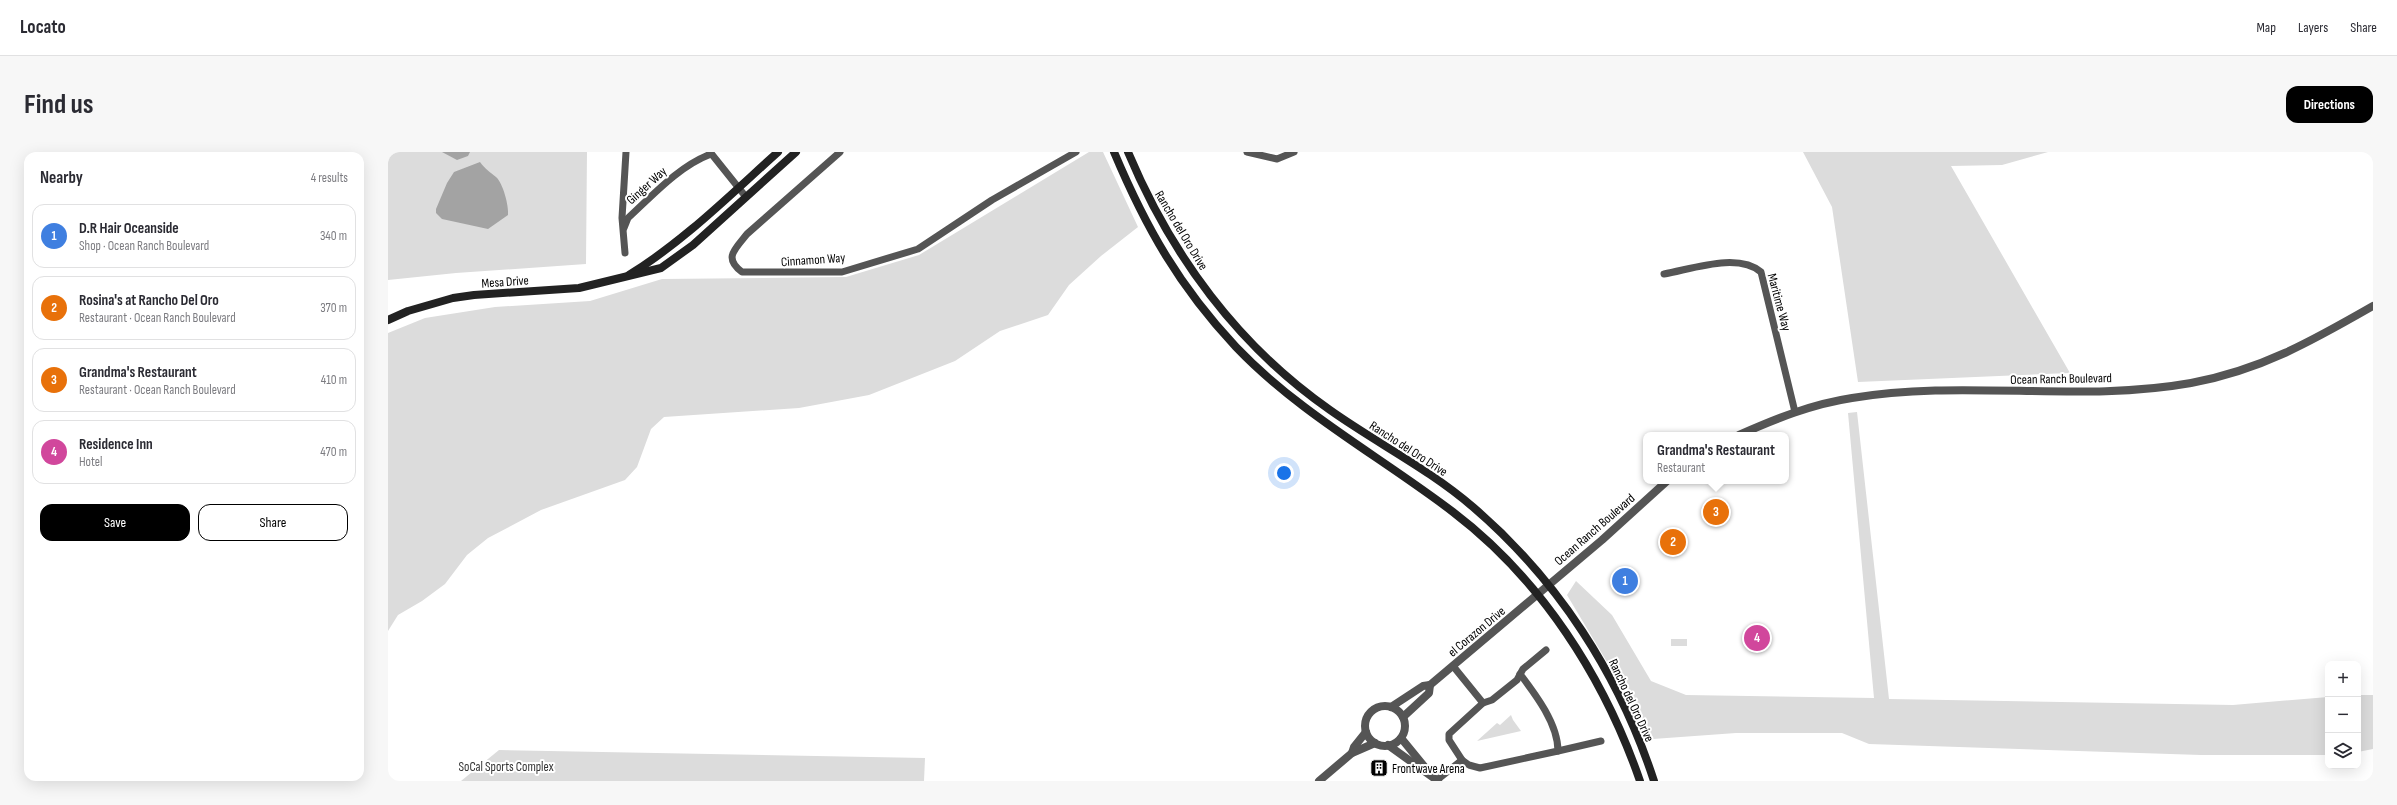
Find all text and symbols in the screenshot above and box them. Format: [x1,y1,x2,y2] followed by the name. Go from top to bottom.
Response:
[20,16,66,39] text: Locato
[2256,19,2276,36] text: Map
[2298,19,2328,36] text: Layers
[2350,19,2377,36] text: Share
[2286,86,2373,123] button: Directions
[24,88,93,121] text: Find us
[623,164,670,208] street label: Ginger Way
[40,168,83,188] text: Nearby
[311,170,348,186] text: 4 results
[1151,188,1211,273] street label: Rancho del Oro Drive
[79,219,179,238] text: D.R Hair Oceanside
[51,228,57,244] text: 1
[320,228,347,244] text: 340 m
[79,238,209,254] text: Shop · Ocean Ranch Boulevard
[780,250,846,270] street label: Cinnamon Way
[481,272,529,292] street label: Mesa Drive
[1764,272,1794,333] street label: Maritime Way
[79,291,219,310] text: Rosina's at Rancho Del Oro
[51,300,57,316] text: 2
[320,300,347,316] text: 370 m
[79,310,236,326] text: Restaurant · Ocean Ranch Boulevard
[79,363,197,382] text: Grandma's Restaurant
[2010,370,2112,388] street label: Ocean Ranch Boulevard
[51,372,57,388] text: 3
[321,372,347,388] text: 410 m
[79,382,236,398] text: Restaurant · Ocean Ranch Boulevard
[1366,418,1450,480] street label: Rancho del Oro Drive
[1643,432,1789,484] popup
[79,435,153,454] text: Residence Inn
[1657,441,1775,460] text: Grandma's Restaurant
[51,444,57,460] text: 4
[320,444,347,460] text: 470 m
[79,454,103,470] text: Hotel
[1657,460,1705,476] text: Restaurant
[1274,463,1294,483] your location
[1551,490,1638,569] street label: Ocean Ranch Boulevard
[1703,497,1729,527] pin: 3
[40,504,190,541] button: Save
[198,504,348,541] button: Share
[1660,527,1686,557] pin: 2
[1612,566,1638,596] pin: 1
[1445,603,1509,660] street label: el Corazon Drive
[1744,623,1770,653] pin: 4
[1605,656,1657,745] street label: Rancho del Oro Drive
[2325,661,2361,769] map controls
[2325,661,2361,697] button: +
[2325,697,2361,733] button: −
[2325,733,2361,769] button: layers
[1369,758,1389,778] building icon: Frontwave Arena
[458,759,554,775] park label: SoCal Sports Complex
[1392,761,1465,777] place label: Frontwave Arena

